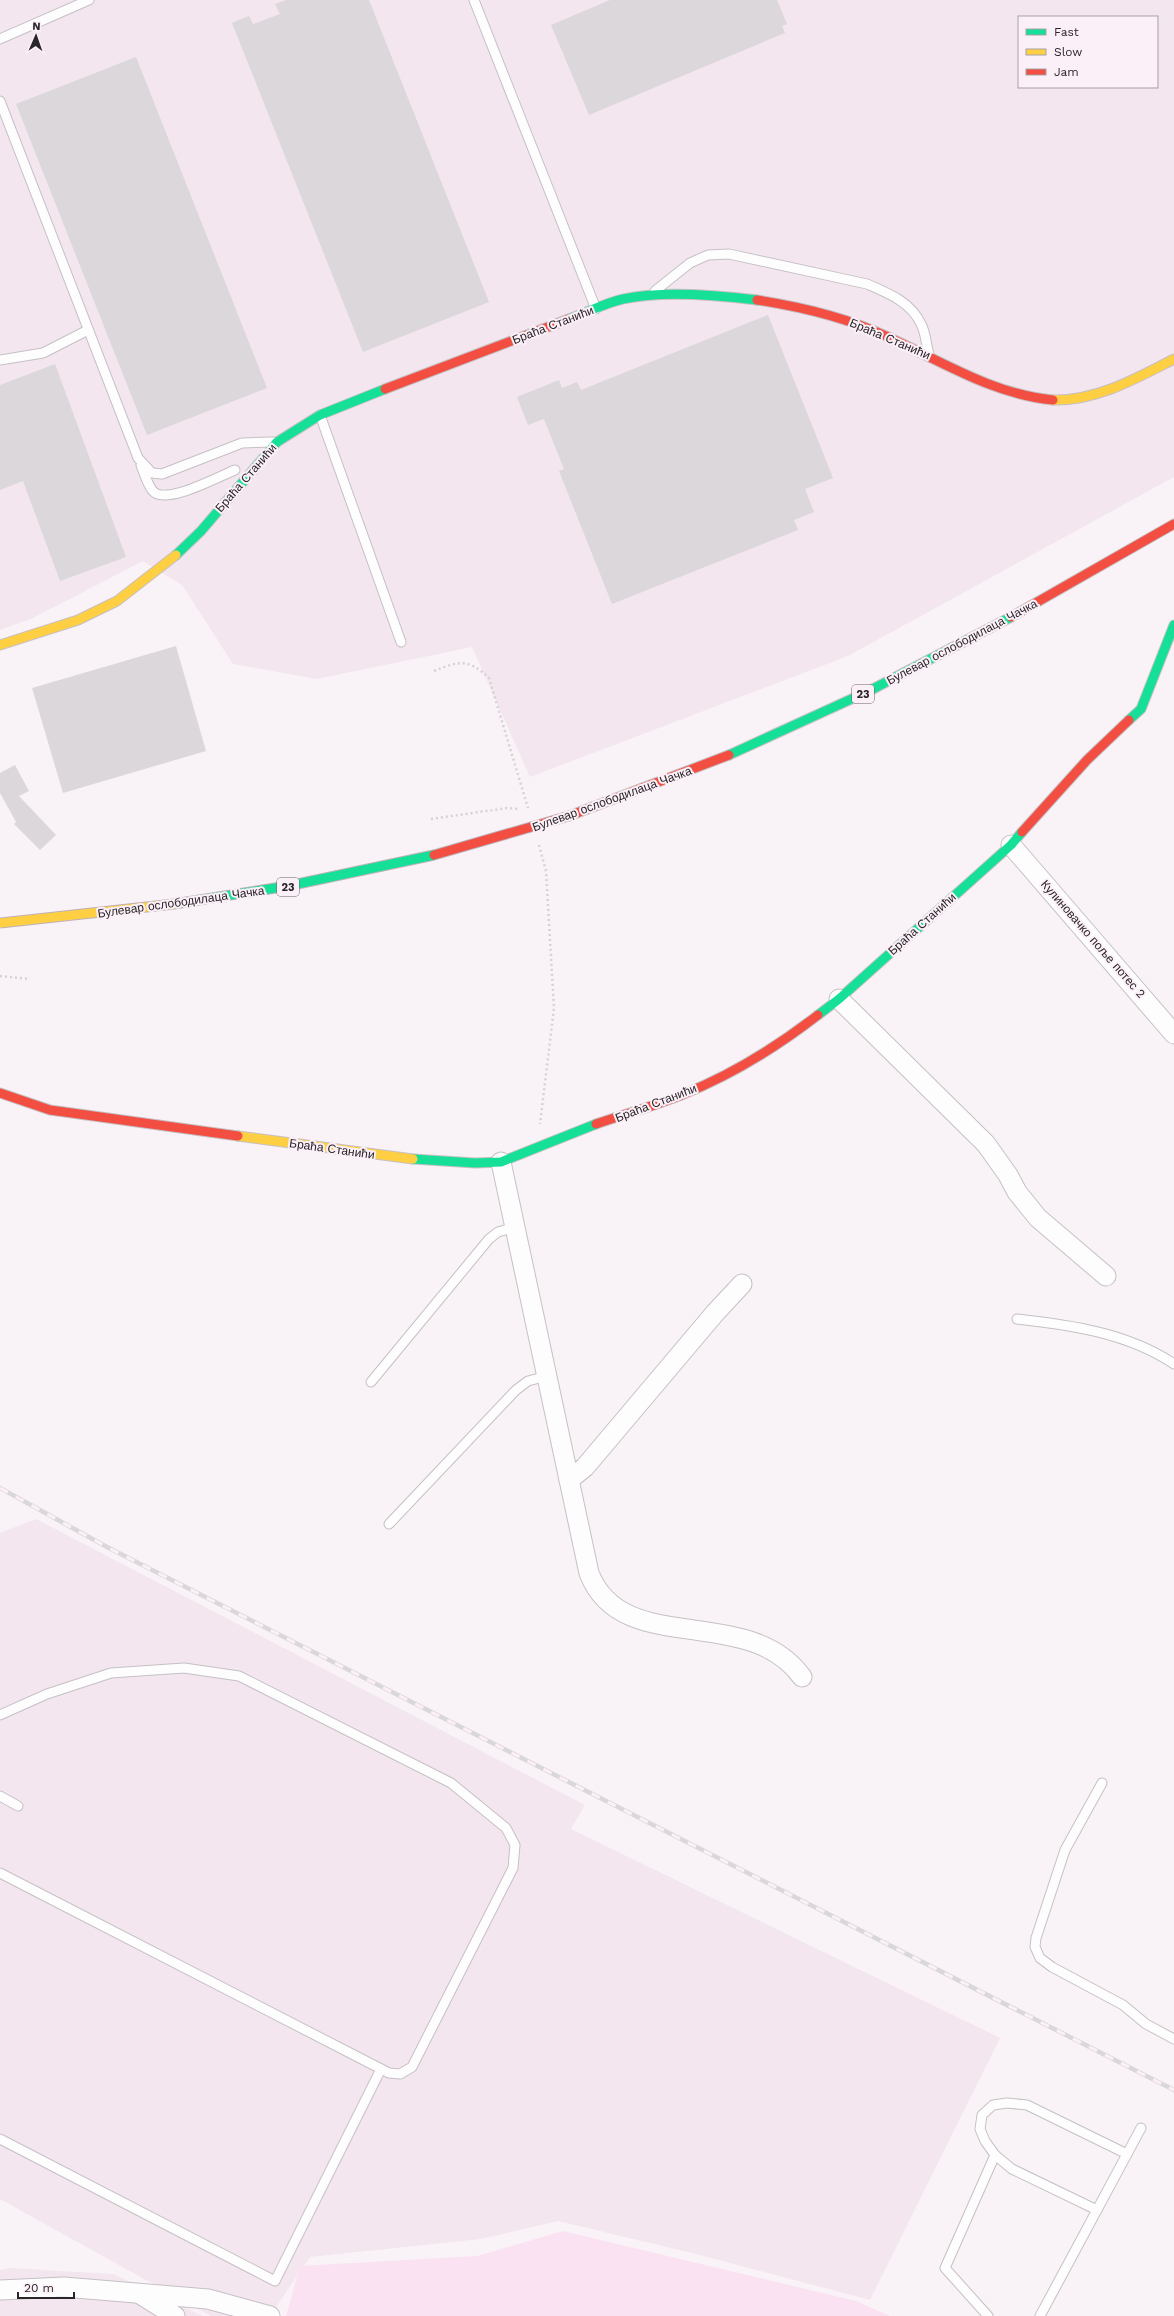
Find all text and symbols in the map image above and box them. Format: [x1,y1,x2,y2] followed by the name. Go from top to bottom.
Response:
[16,16,56,56] north arrow
[1018,16,1158,88] legend
[32,20,41,33] text: N
[1054,25,1079,39] text: Fast
[1054,45,1082,59] text: Slow
[1054,65,1079,79] text: Jam
[510,303,596,347] street label: Браћа Станићи
[848,316,932,362] street label: Браћа Станићи
[212,441,280,515] street label: Браћа Станићи
[884,596,1040,688] street label: Булевар ослободилаца Чачка
[852,685,874,703] road number: 23
[531,764,694,834] street label: Булевар ослободилаца Чачка
[1038,877,1148,1001] street label: Кулиновачко поље потес 2
[277,878,299,896] road number: 23
[97,883,266,921] street label: Булевар ослободилаца Чачка
[885,890,959,958] street label: Браћа Станићи
[613,1081,699,1125] street label: Браћа Станићи
[288,1136,376,1162] street label: Браћа Станићи
[18,2274,74,2300] scale bar
[24,2281,54,2295] text: 20 m

